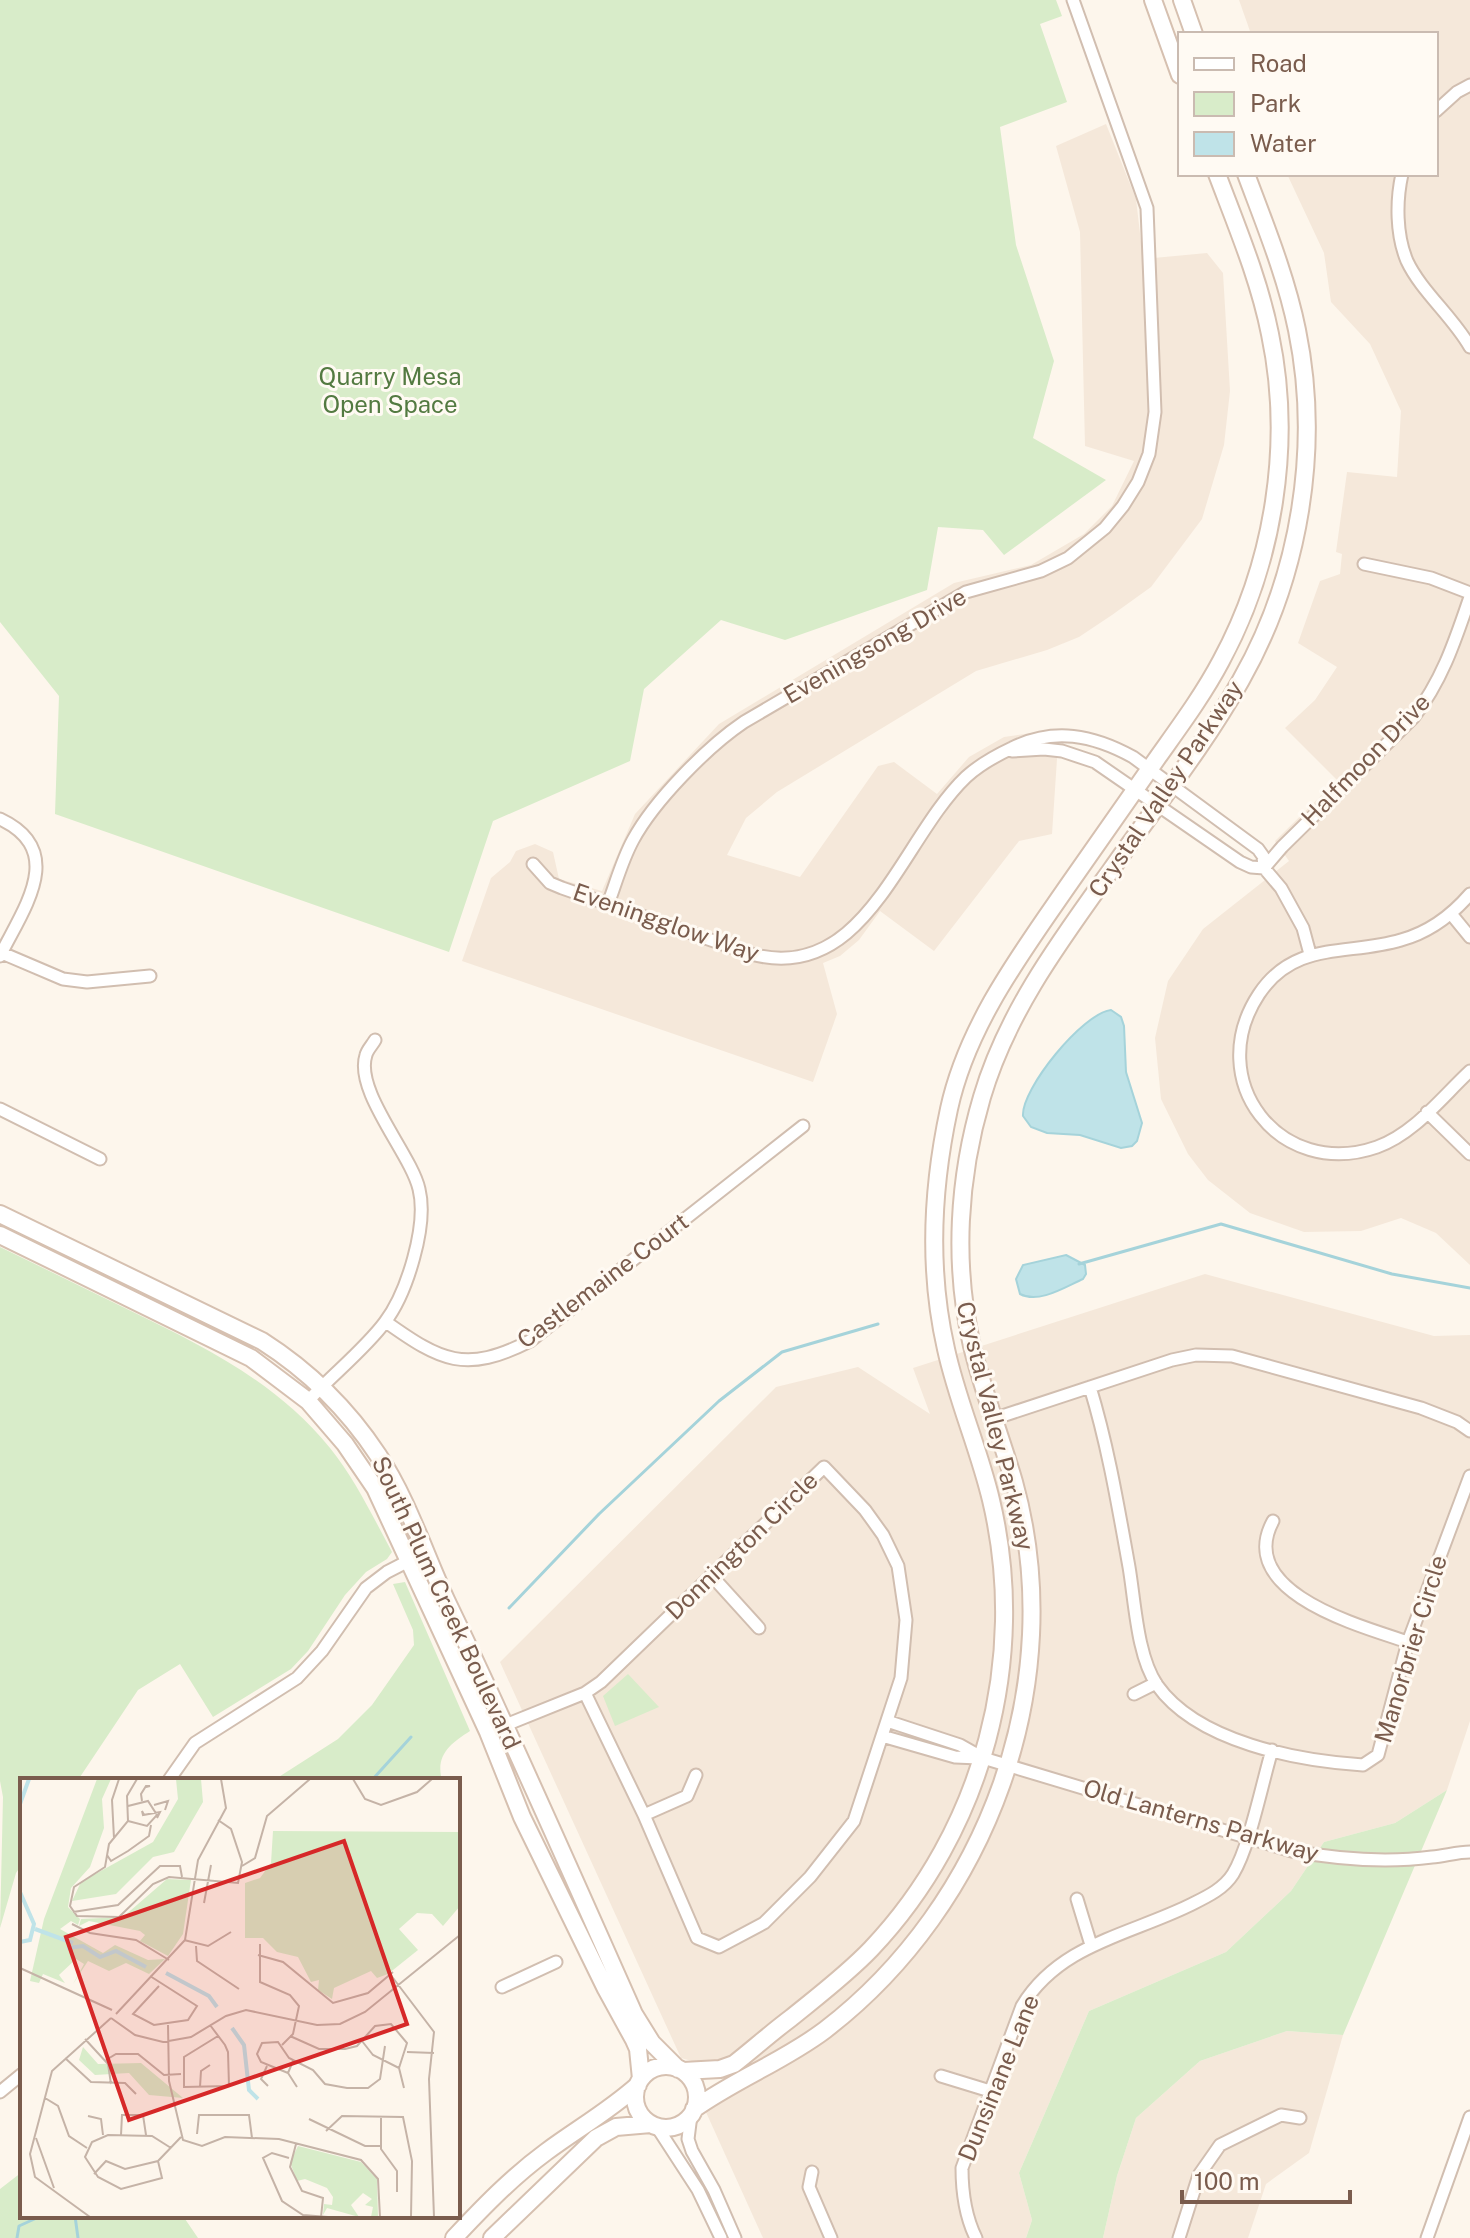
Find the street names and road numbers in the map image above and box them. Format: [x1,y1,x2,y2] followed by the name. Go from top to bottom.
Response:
[778,581,971,709] street label: Eveningsong Drive
[1082,675,1248,902] street label: Crystal Valley Parkway
[1295,687,1435,831] street label: Halfmoon Drive
[570,877,763,967] street label: Eveningglow Way
[511,1207,693,1354] street label: Castlemaine Court
[951,1298,1040,1553] street label: Crystal Valley Parkway
[367,1452,527,1754] street label: South Plum Creek Boulevard
[660,1466,823,1625] street label: Donnington Circle
[1368,1552,1452,1746] street label: Manorbrier Circle
[1080,1773,1322,1867] street label: Old Lanterns Parkway
[952,1990,1044,2165] street label: Dunsinane Lane

